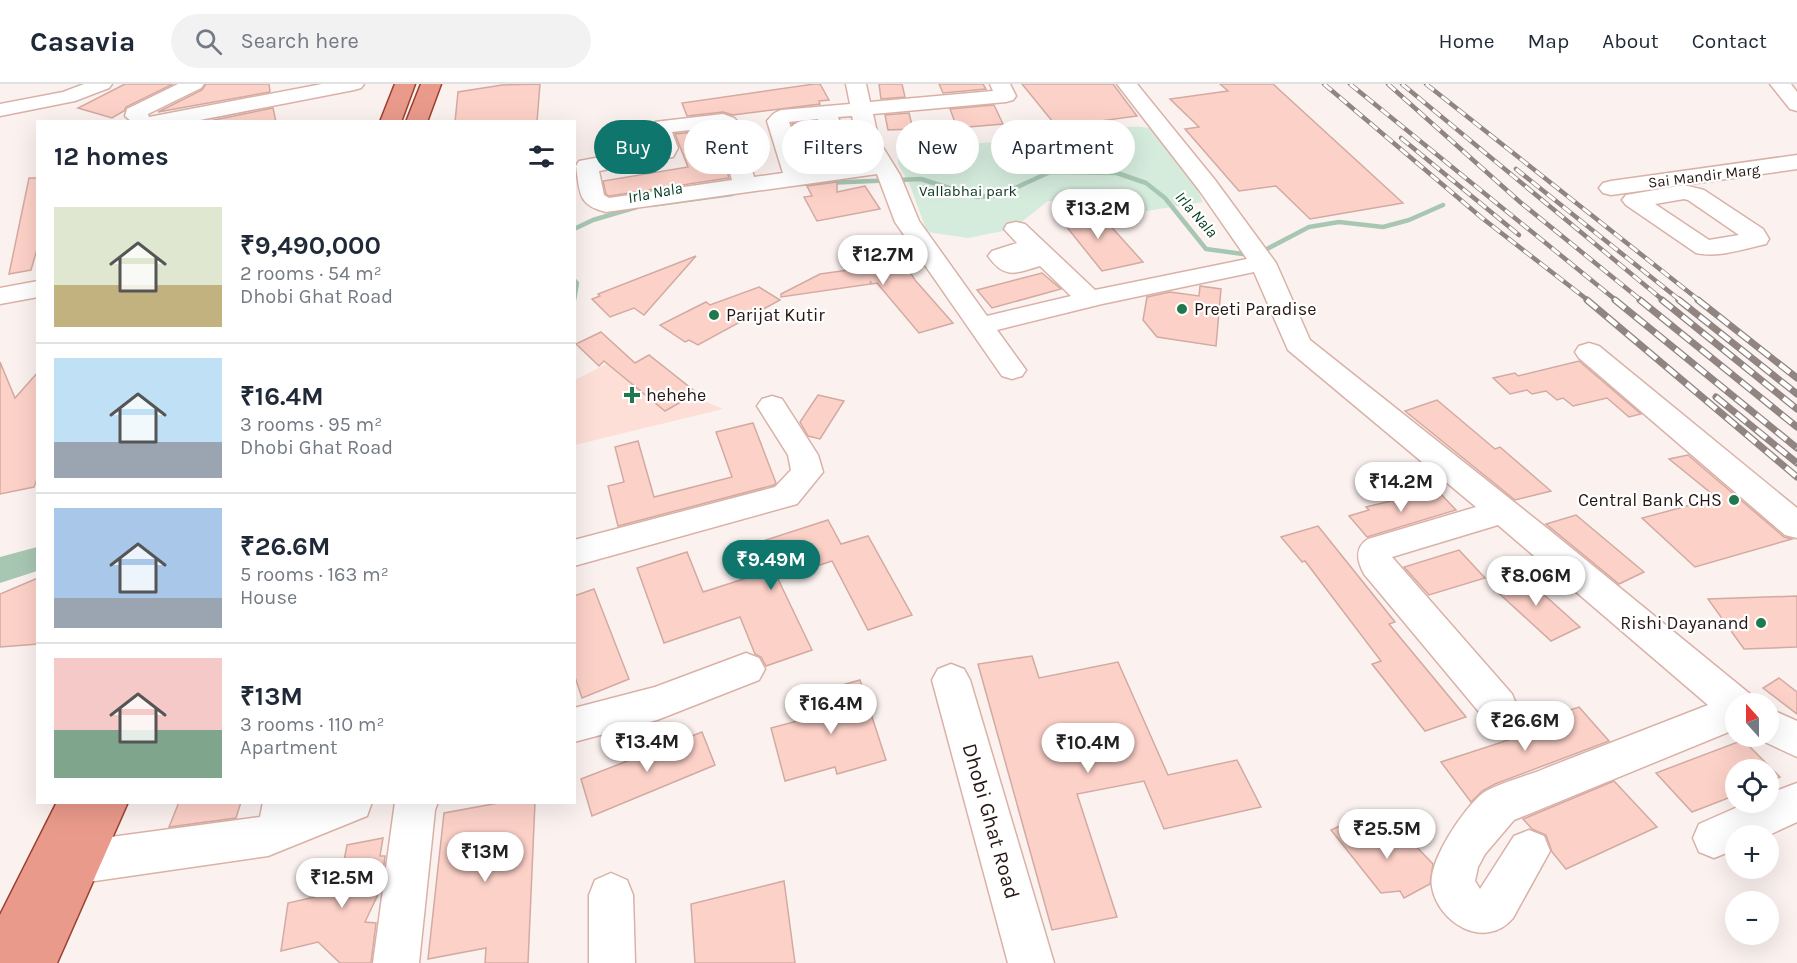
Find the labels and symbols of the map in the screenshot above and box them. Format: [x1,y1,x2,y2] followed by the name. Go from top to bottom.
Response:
[1647,160,1761,192] street label: Sai Mandir Marg
[626,178,684,207] water label: Irla Nala
[919,182,1017,200] park label: Vallabhai park
[1171,187,1222,241] water label: Irla Nala
[1049,189,1147,240] pin: ₹13.2M
[834,235,932,286] pin: ₹12.7M
[1194,298,1316,320] place label: Preeti Paradise
[1175,302,1189,316] marker: Preeti Paradise
[726,304,825,326] place label: Parijat Kutir
[707,308,721,322] marker: Parijat Kutir
[646,384,706,406] place label: hehehe
[623,386,641,404] marker: hehehe
[1352,462,1450,513] pin: ₹14.2M
[1578,489,1722,511] place label: Central Bank CHS
[1727,493,1741,507] marker: Central Bank CHS
[722,540,820,591] pin: ₹9.49M
[1487,556,1585,607] pin: ₹8.06M
[1620,612,1749,634] place label: Rishi Dayanand
[1754,616,1768,630] marker: Rishi Dayanand
[782,684,880,735] pin: ₹16.4M
[1725,693,1779,747] north arrow
[1476,701,1574,752] pin: ₹26.6M
[598,722,696,773] pin: ₹13.4M
[1039,723,1137,774] pin: ₹10.4M
[957,740,1025,902] street label: Dhobi Ghat Road
[1338,809,1436,860] pin: ₹25.5M
[449,832,521,883] pin: ₹13M
[293,858,391,909] pin: ₹12.5M

